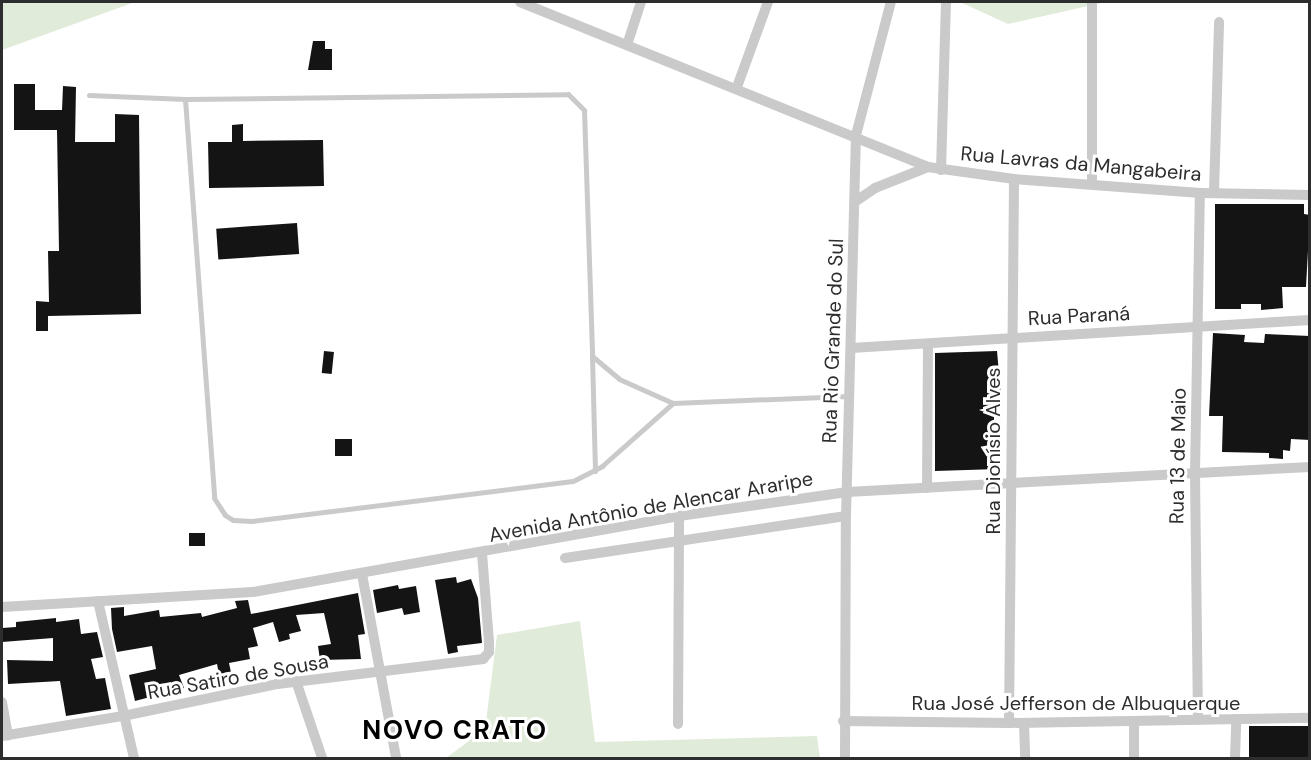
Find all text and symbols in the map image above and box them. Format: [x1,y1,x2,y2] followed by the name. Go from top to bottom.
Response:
[960,142,1202,186] street label: Rua Lavras da Mangabeira
[817,238,849,444] street label: Rua Rio Grande do Sul
[1027,301,1131,331] street label: Rua Paraná
[981,367,1005,535] street label: Rua Dionísio Alves
[1165,388,1191,524] street label: Rua 13 de Maio
[487,467,815,547] street label: Avenida Antônio de Alencar Araripe
[145,649,331,705] street label: Rua Satiro de Sousa
[912,691,1240,715] street label: Rua José Jefferson de Albuquerque
[362,715,548,747] district label: NOVO CRATO

